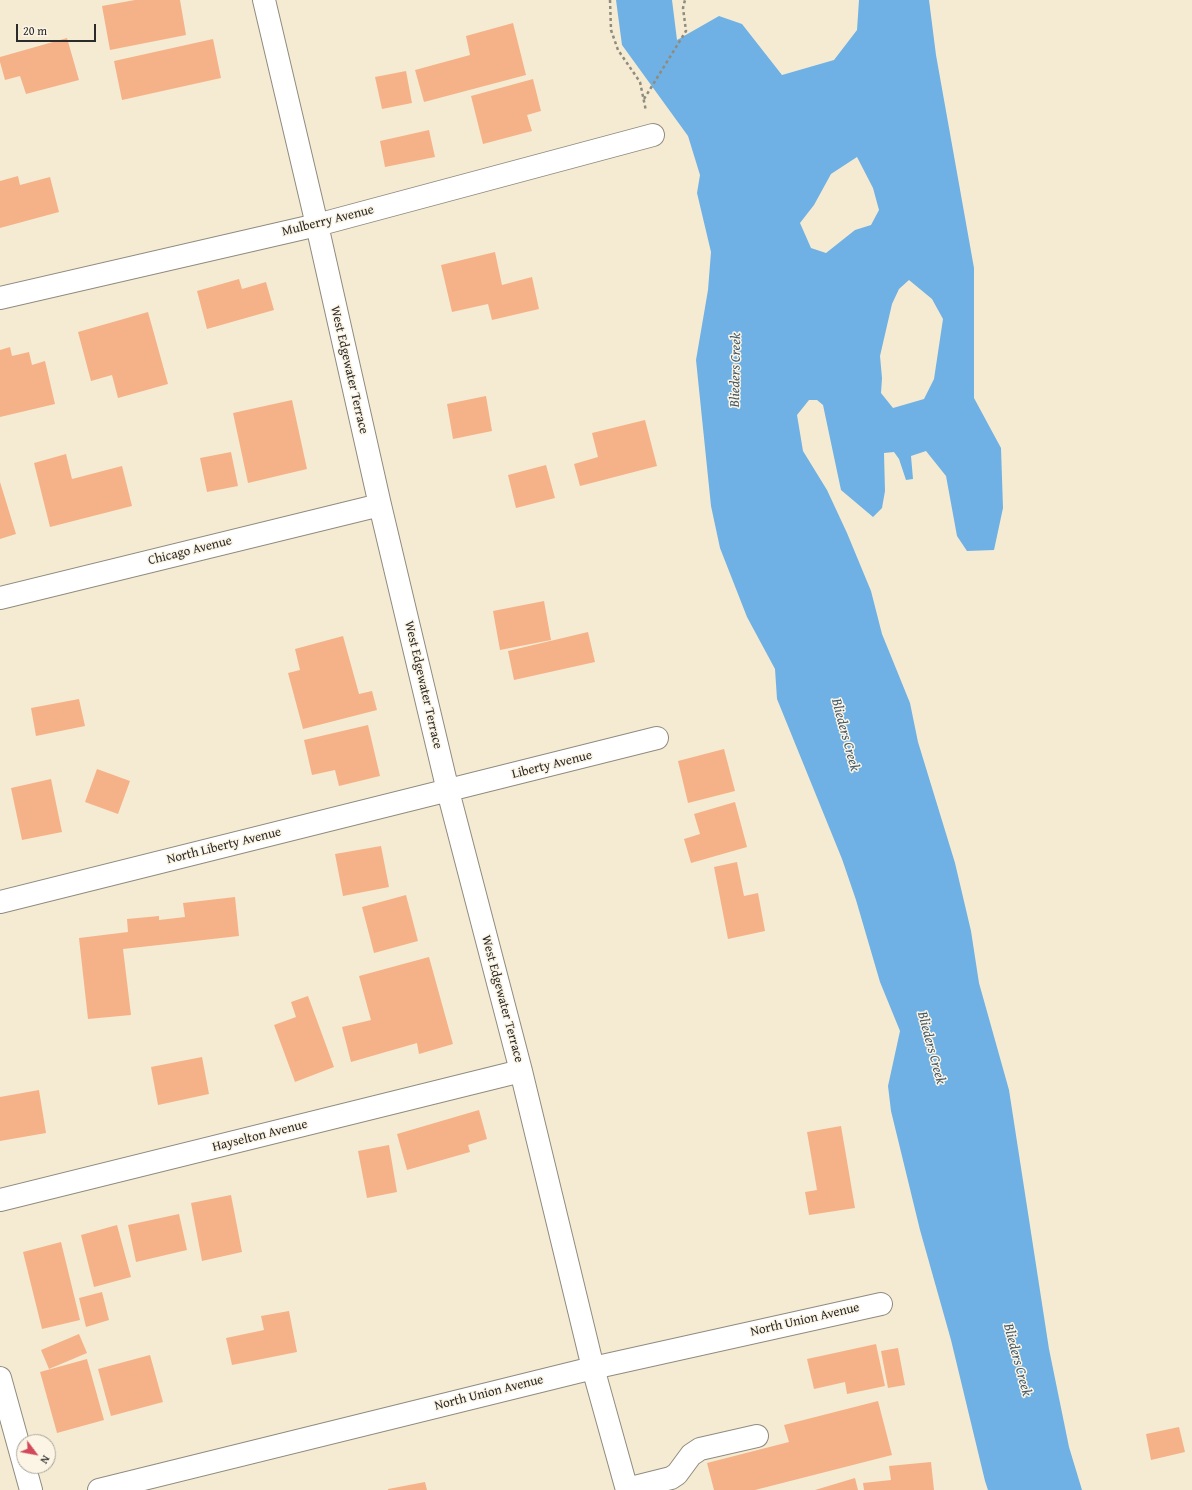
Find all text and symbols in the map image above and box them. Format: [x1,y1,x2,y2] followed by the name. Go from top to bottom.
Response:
[18,16,98,42] scale bar
[23,22,47,39] text: 20 m
[280,202,376,240] street label: Mulberry Avenue
[327,304,371,436] street label: West Edgewater Terrace
[727,333,745,407] water label: Blieders Creek
[146,533,234,569] street label: Chicago Avenue
[401,619,445,751] street label: West Edgewater Terrace
[827,697,863,773] water label: Blieders Creek
[510,748,594,782] street label: Liberty Avenue
[165,824,283,868] street label: North Liberty Avenue
[478,934,526,1064] street label: West Edgewater Terrace
[913,1010,949,1086] water label: Blieders Creek
[211,1117,309,1155] street label: Hayselton Avenue
[749,1300,861,1340] street label: North Union Avenue
[999,1322,1035,1398] water label: Blieders Creek
[433,1372,545,1414] street label: North Union Avenue
[16,1434,56,1474] north arrow
[37,1452,54,1467] text: N

